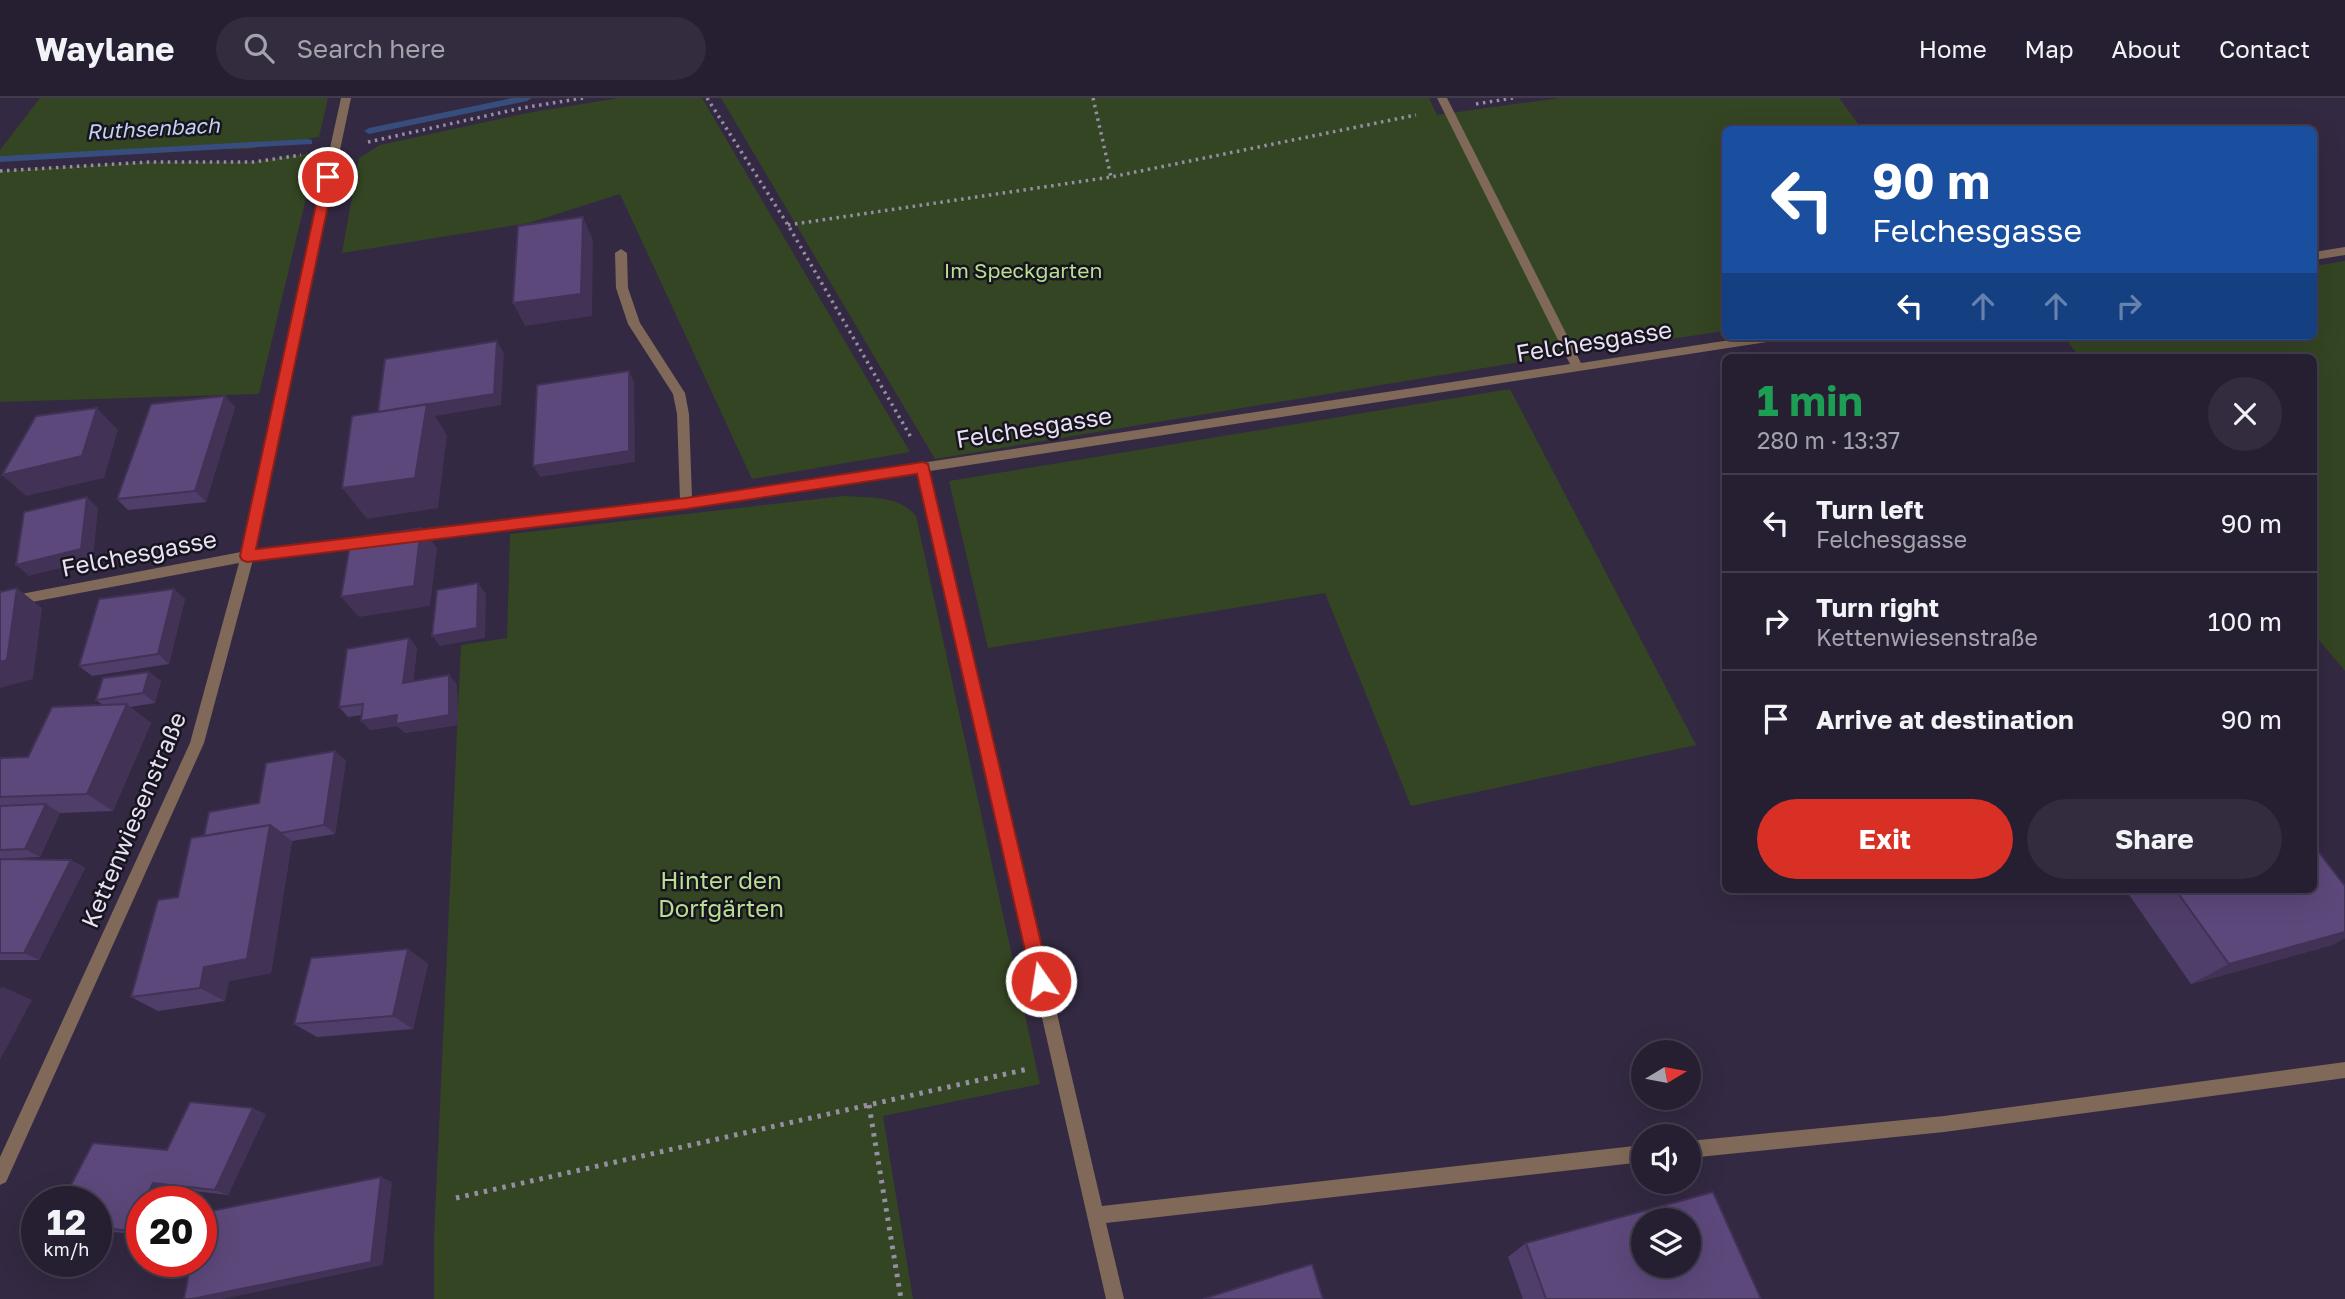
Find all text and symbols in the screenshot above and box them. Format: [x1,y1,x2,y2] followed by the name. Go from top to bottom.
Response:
[216,17,706,80] search box
[35,29,174,68] text: Waylane
[240,29,278,67] icon: search
[296,33,445,64] text: Search here
[1919,34,1987,63] text: Home
[2025,34,2074,63] text: Map
[2112,34,2181,63] text: About
[2219,34,2310,63] text: Contact
[86,111,221,144] water label: Ruthsenbach
[298,147,358,207] pin
[1872,151,1990,210] text: 90 m
[1757,154,1848,245] icon: left
[309,158,347,196] icon: arrive
[1872,211,2082,249] text: Felchesgasse
[944,257,1102,283] park label: Im Speckgarten
[1891,287,1929,325] icon: left
[1964,287,2002,325] icon: ahead
[2037,287,2075,325] icon: ahead
[2110,287,2148,325] icon: right
[1514,314,1674,367] street label: Felchesgasse
[1757,375,1863,425] text: 1 min
[2208,377,2282,451] button: close
[954,400,1114,453] street label: Felchesgasse
[1757,426,1900,454] text: 280 m · 13:37
[1816,494,1924,525] text: Turn left
[1757,504,1795,542] icon: left
[2221,508,2282,539] text: 90 m
[59,523,219,582] street label: Felchesgasse
[1816,525,1967,553] text: Felchesgasse
[1816,592,1939,623] text: Turn right
[1757,602,1795,640] icon: right
[2208,606,2282,637] text: 100 m
[1816,623,2038,651] text: Kettenwiesenstraße
[1757,700,1795,738] icon: arrive
[1816,704,2074,735] text: Arrive at destination
[2221,704,2282,735] text: 90 m
[74,707,191,932] street label: Kettenwiesenstraße
[1757,799,2013,879] button: Exit
[2027,799,2282,879] button: Share
[658,865,784,922] park label: Hinter den Dorfgärten
[1004,944,1078,1018] position arrow
[1631,1040,1701,1110] north arrow
[1631,1040,1701,1278] map controls
[1631,1124,1701,1194] button: sound
[126,1186,217,1277] speed limit sign: 20
[47,1201,86,1243] text: 12
[1631,1208,1701,1278] button: layers
[44,1238,89,1260] text: km/h

